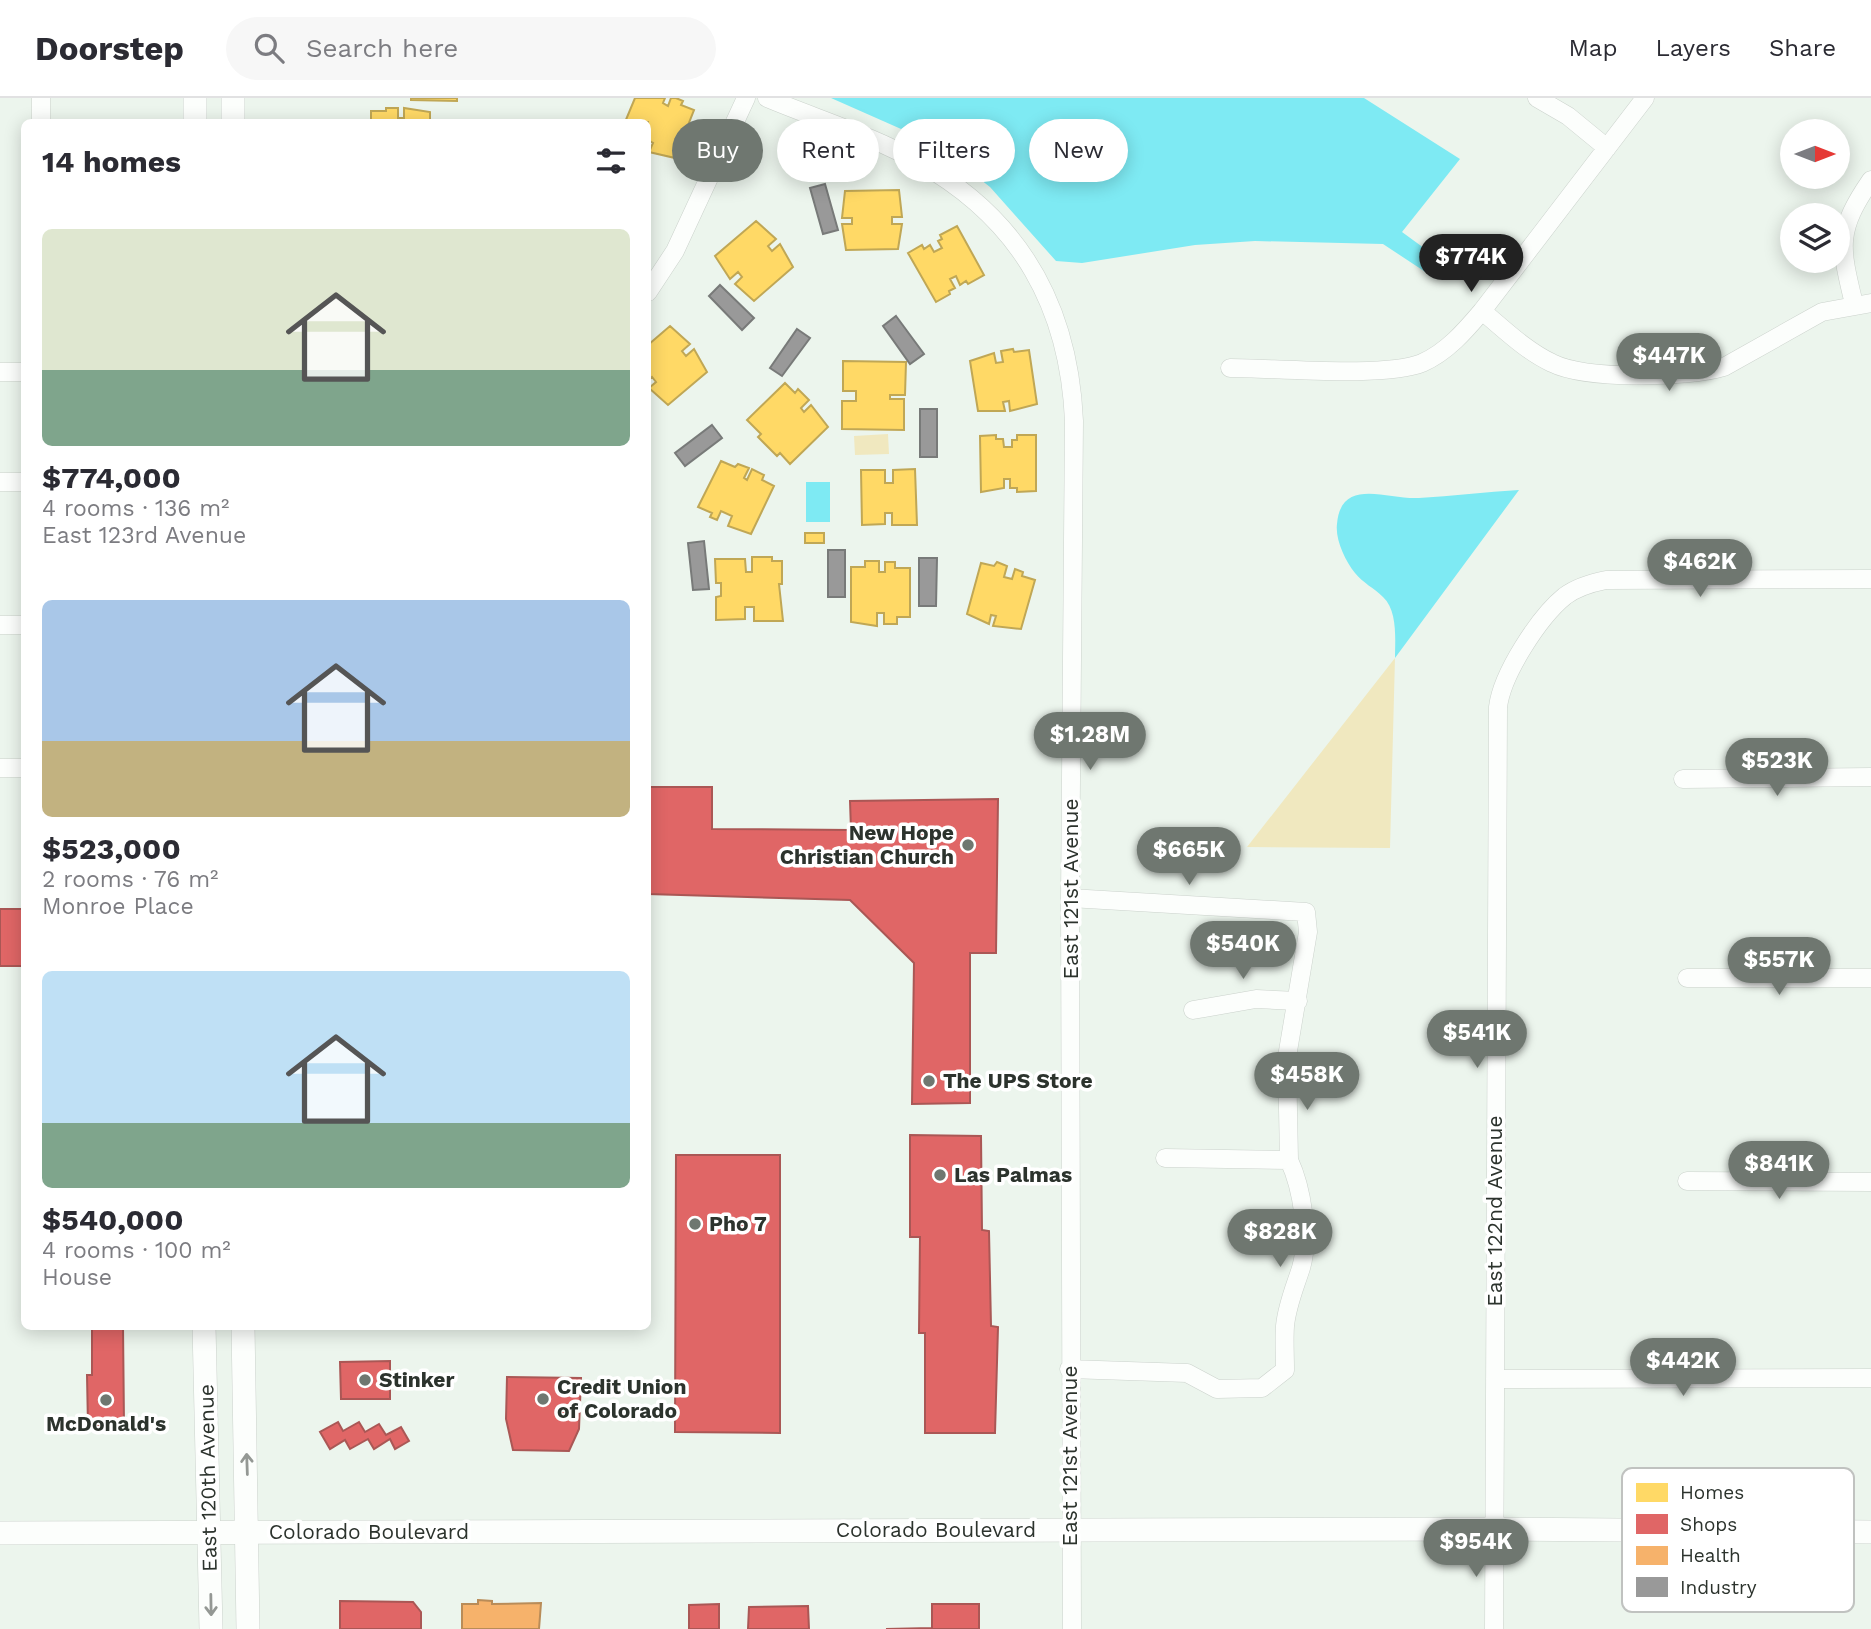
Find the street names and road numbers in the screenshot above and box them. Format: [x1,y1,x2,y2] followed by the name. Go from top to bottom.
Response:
[1058,799,1083,979] street label: East 121st Avenue
[1482,1115,1507,1307] street label: East 122nd Avenue
[1057,1366,1082,1546] street label: East 121st Avenue
[193,1384,222,1572] street label: East 120th Avenue
[836,1517,1036,1542] street label: Colorado Boulevard
[269,1519,469,1544] street label: Colorado Boulevard

